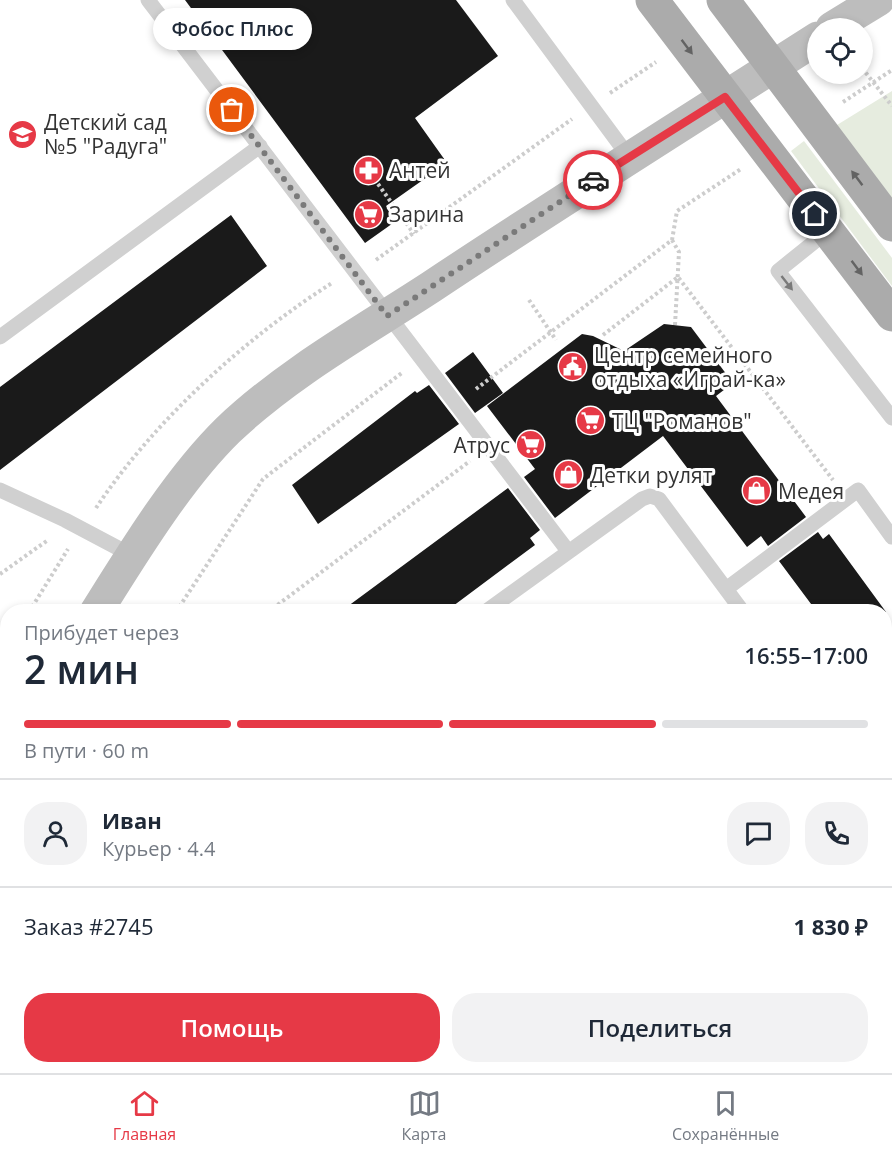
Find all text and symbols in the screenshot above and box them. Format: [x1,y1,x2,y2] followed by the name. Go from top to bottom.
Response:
[152,8,312,50] callout: Фобос Плюс
[171,15,294,42] text: Фобос Плюс
[807,18,873,84] map controls
[807,18,873,84] button: locate
[681,39,693,54] one-way arrow
[206,84,257,135] pin
[215,93,248,126] icon: bag
[44,108,167,160] place label: Детский сад №5 "Радуга"
[7,118,39,150] school or university icon: Детский сад №5 "Радуга"
[563,150,623,210] courier
[352,154,384,186] pharmacy icon: Антей
[389,156,451,184] place label: Антей
[577,164,610,197] icon: car
[850,170,863,186] one-way arrow
[789,188,840,239] pin
[798,197,831,230] icon: home
[352,198,384,230] supermarket icon: Зарина
[389,200,464,228] place label: Зарина
[851,260,863,276] one-way arrow
[781,274,793,290] one-way arrow
[594,341,786,393] place label: Центр семейного отдыха «Играй-ка»
[557,351,589,383] public building icon: Центр семейного отдыха «Играй-ка»
[575,405,607,437] supermarket icon: ТЦ "Романов"
[612,407,752,435] place label: ТЦ "Романов"
[515,429,547,461] supermarket icon: Атрус
[453,431,510,459] place label: Атрус
[553,459,585,491] shop icon: Детки рулят
[590,461,713,489] place label: Детки рулят
[741,475,773,507] shop icon: Медея
[778,477,844,505] place label: Медея
[24,619,179,646] text: Прибудет через
[744,640,868,670] text: 16:55–17:00
[24,642,139,695] text: 2 мин
[24,737,149,764] text: В пути · 60 m
[24,802,87,865] button: person
[727,802,790,865] button: chat
[805,802,868,865] button: phone
[102,805,162,835] text: Иван
[102,835,216,862] text: Курьер · 4.4
[24,911,154,941] text: Заказ #2745
[793,911,868,941] text: 1 830 ₽
[24,993,440,1062] button: Помощь
[452,993,868,1062] button: Поделиться
[113,1087,176,1145] tab: Главная
[402,1087,446,1145] tab: Карта
[672,1087,779,1145] tab: Сохранённые

